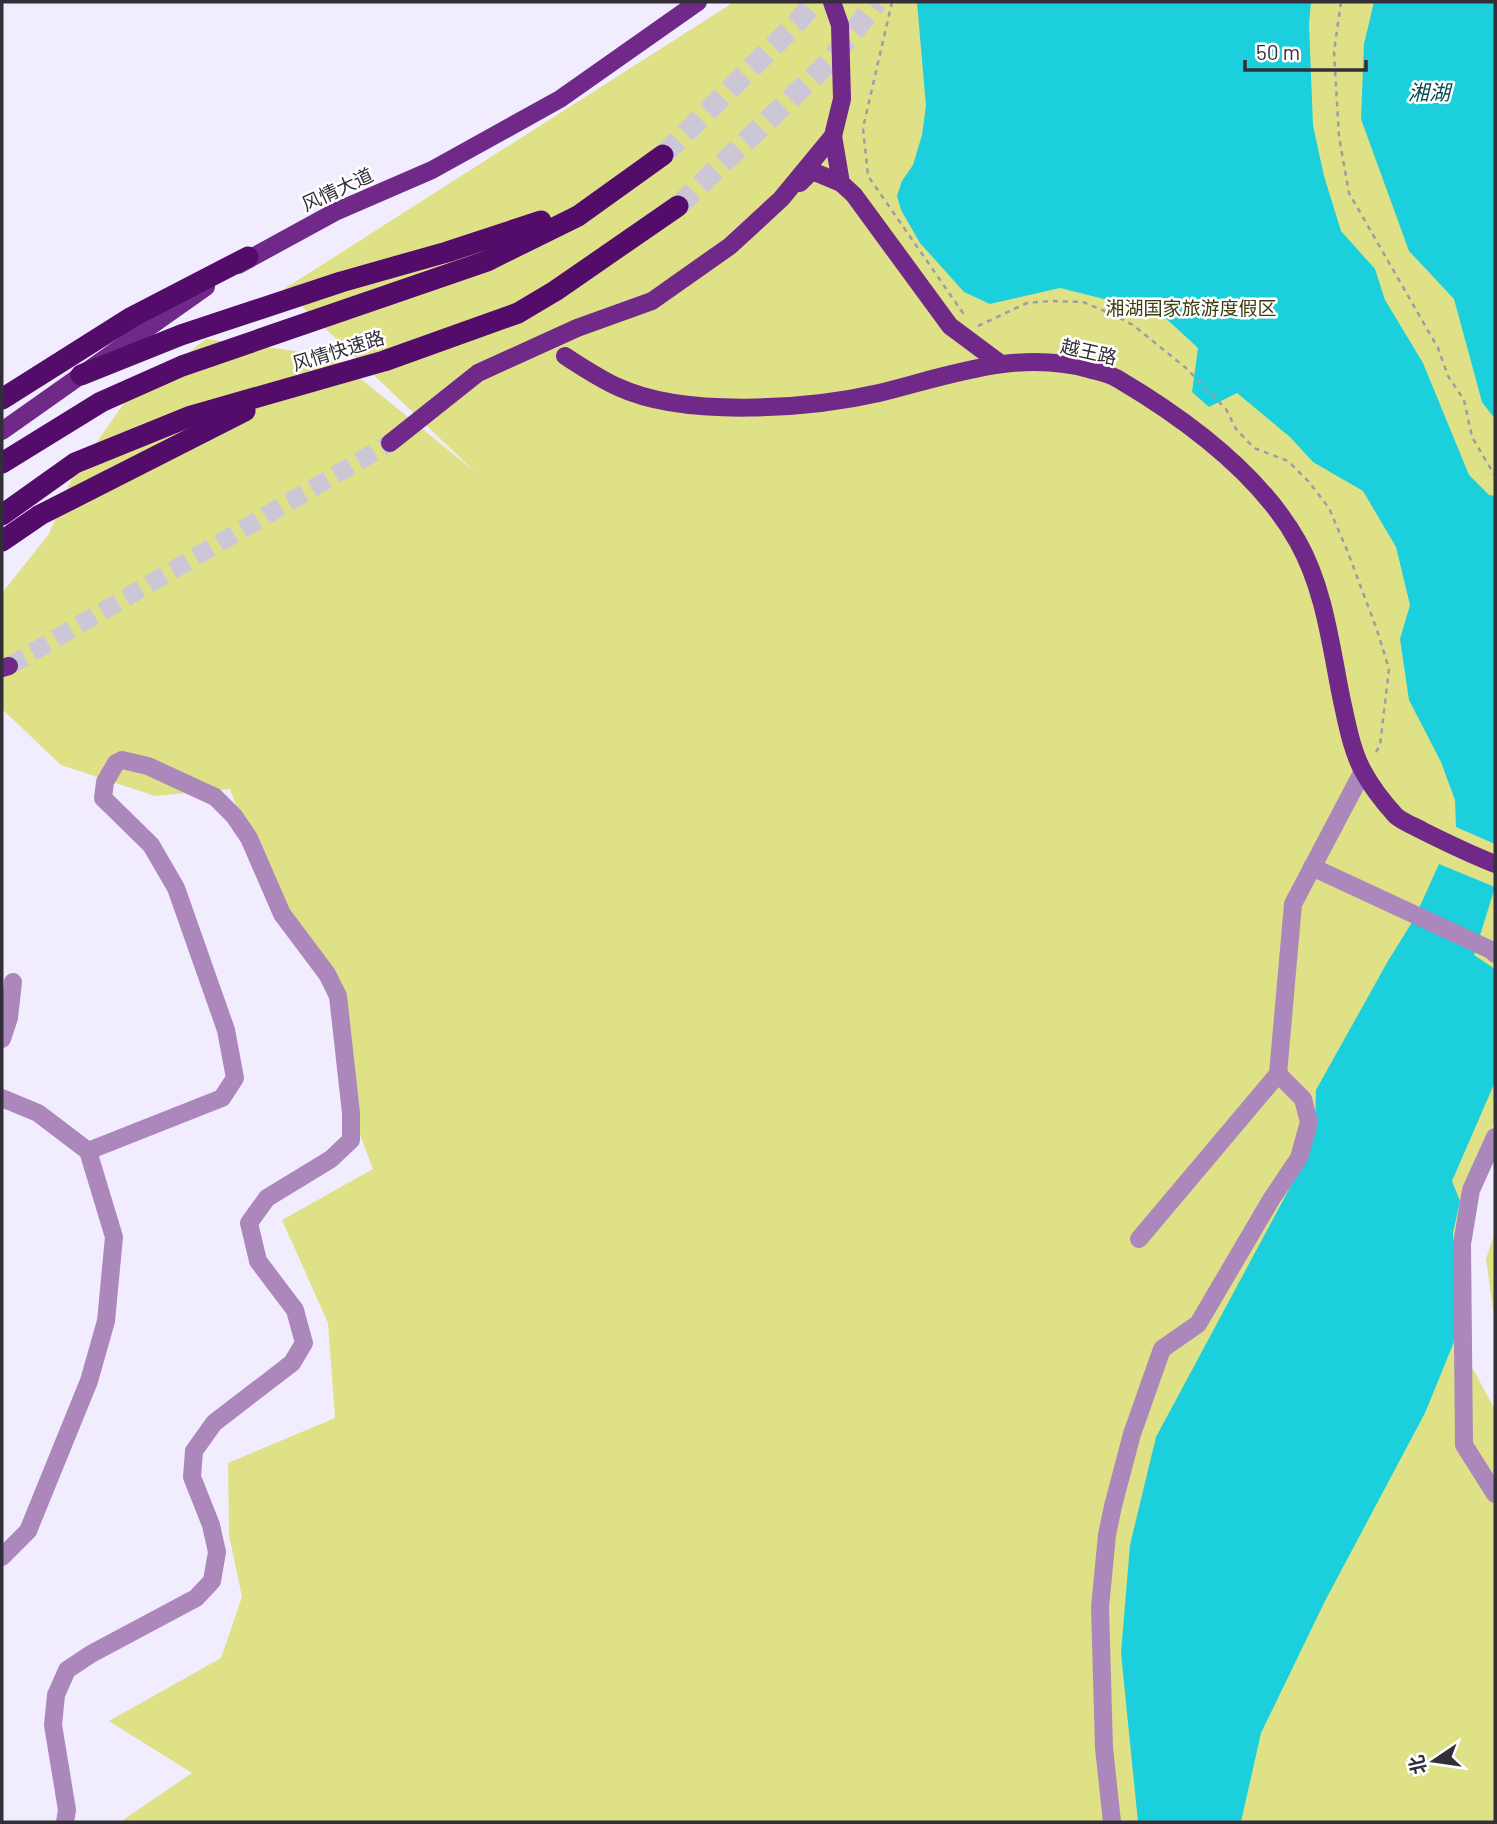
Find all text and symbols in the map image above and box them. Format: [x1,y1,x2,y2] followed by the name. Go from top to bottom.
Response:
[1245,28,1366,72] scale bar
[1256,39,1300,64] text: 50 m
[1408,79,1453,104] water label: 湘湖
[298,163,376,215] street label: 风情大道
[1105,296,1277,319] park label: 湘湖国家旅游度假区
[289,325,387,375] street label: 风情快速路
[1059,333,1119,369] street label: 越王路
[1399,1726,1469,1796] north arrow
[1404,1753,1430,1777] text: 北

